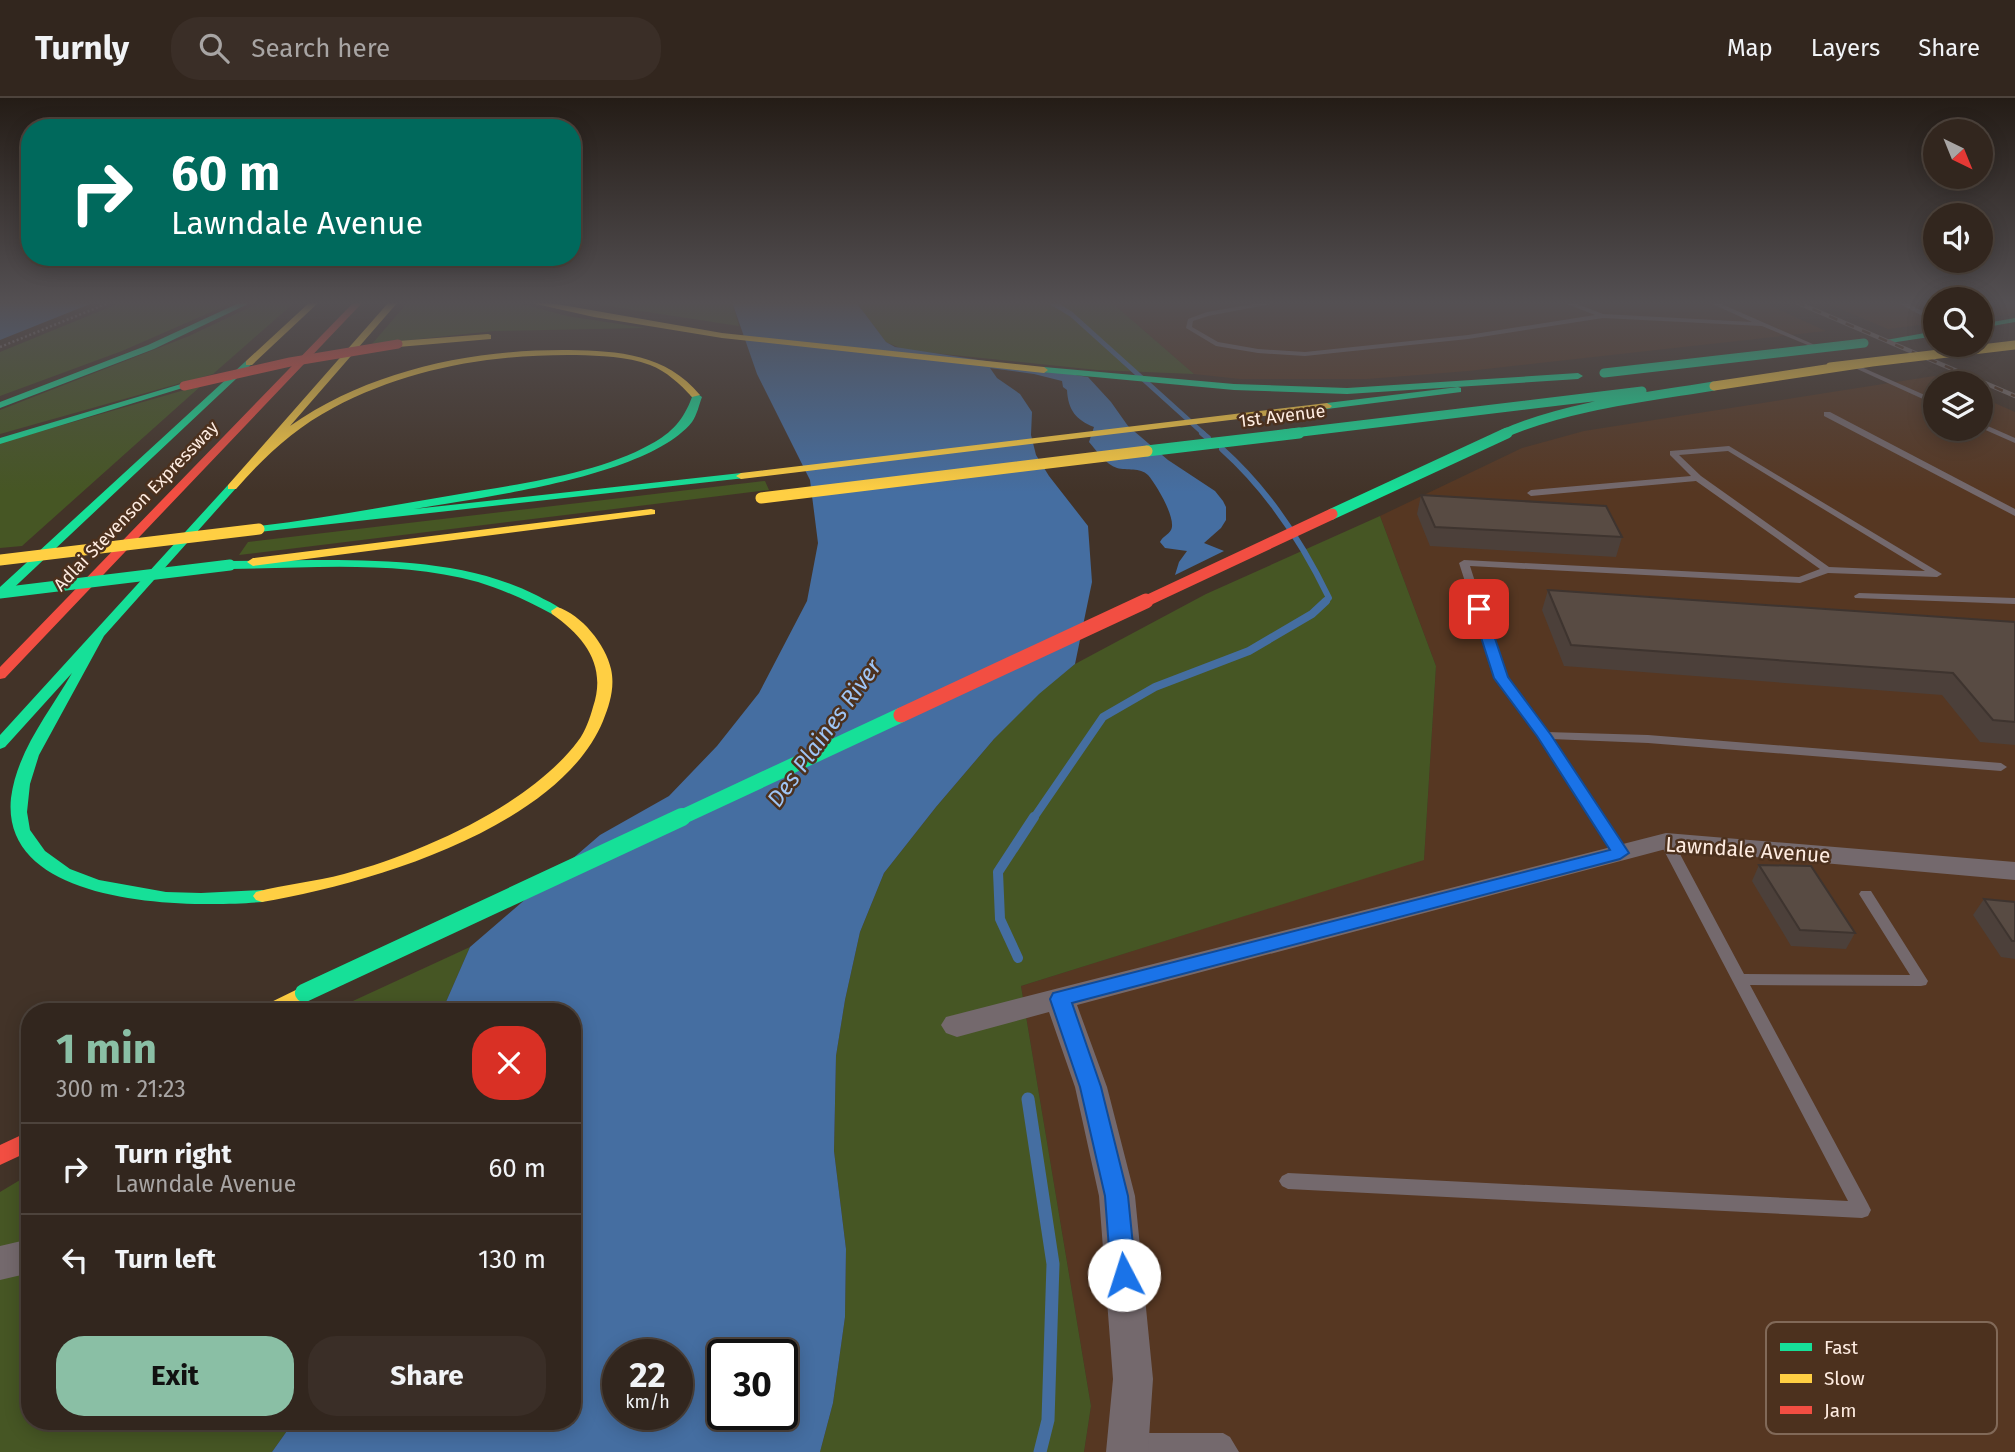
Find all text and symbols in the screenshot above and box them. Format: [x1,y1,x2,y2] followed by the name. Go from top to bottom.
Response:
[171,17,661,80] search box
[35,28,129,68] text: Turnly
[195,29,233,67] icon: search
[251,33,390,64] text: Search here
[1727,34,1773,62] text: Map
[1811,34,1880,62] text: Layers
[1918,34,1980,62] text: Share
[1923,119,1993,189] north arrow
[1923,119,1993,441] map controls
[171,144,280,203] text: 60 m
[56,147,147,238] icon: right
[1923,203,1993,273] button: sound
[171,204,423,242] text: Lawndale Avenue
[1923,287,1993,357] button: search
[1923,371,1993,441] button: layers
[1237,400,1327,432] street label: 1st Avenue
[49,416,223,596] street label: Adlai Stevenson Expressway
[1449,579,1509,639] pin
[1460,590,1498,628] icon: arrive
[761,653,888,812] water label: Des Plaines River
[1665,831,1831,869] street label: Lawndale Avenue
[56,1024,157,1074] text: 1 min
[472,1026,546,1100] button: close
[56,1075,186,1103] text: 300 m · 21:23
[115,1139,232,1170] text: Turn right
[56,1150,94,1188] icon: right
[488,1153,546,1184] text: 60 m
[115,1170,296,1198] text: Lawndale Avenue
[1087,1238,1161,1312] position arrow
[56,1241,94,1279] icon: left
[115,1244,216,1275] text: Turn left
[478,1244,546,1275] text: 130 m
[1766,1322,1997,1434] legend
[56,1336,294,1416] button: Exit
[308,1336,546,1416] button: Share
[1824,1336,1858,1359] text: Fast
[707,1339,798,1430] speed limit sign: 30
[629,1354,666,1396] text: 22
[1824,1367,1865,1390] text: Slow
[625,1391,670,1413] text: km/h
[1824,1399,1856,1422] text: Jam

